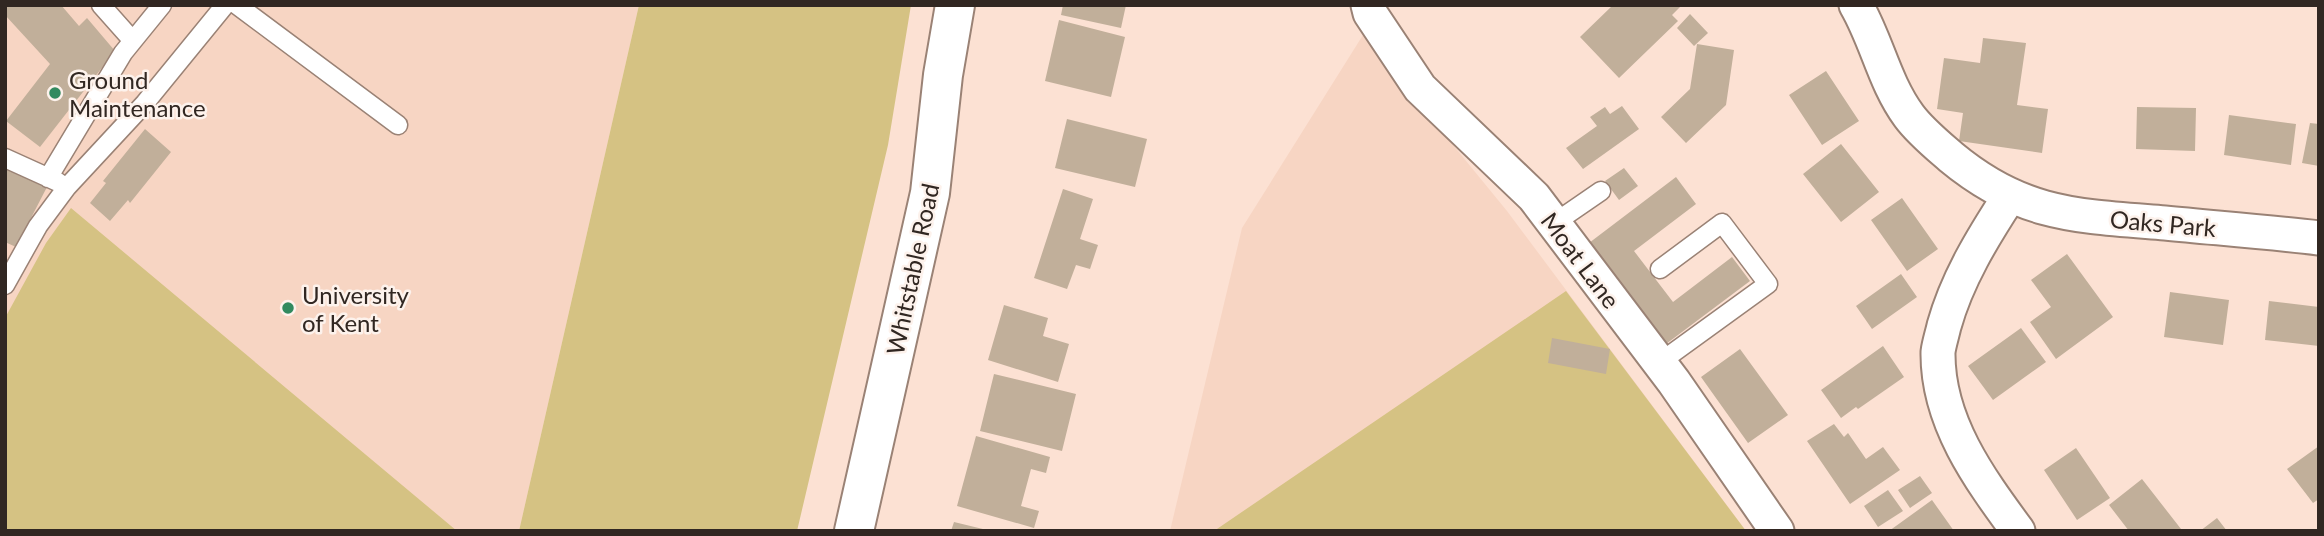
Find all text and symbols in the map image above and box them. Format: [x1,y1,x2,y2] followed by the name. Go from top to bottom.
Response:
[69,65,206,122] place label: Ground Maintenance
[47,85,63,101] marker: Ground Maintenance
[880,181,944,357] street label: Whitstable Road
[2109,204,2218,242] street label: Oaks Park
[1536,206,1626,314] street label: Moat Lane
[302,280,410,337] place label: University of Kent
[280,300,296,316] marker: University of Kent

